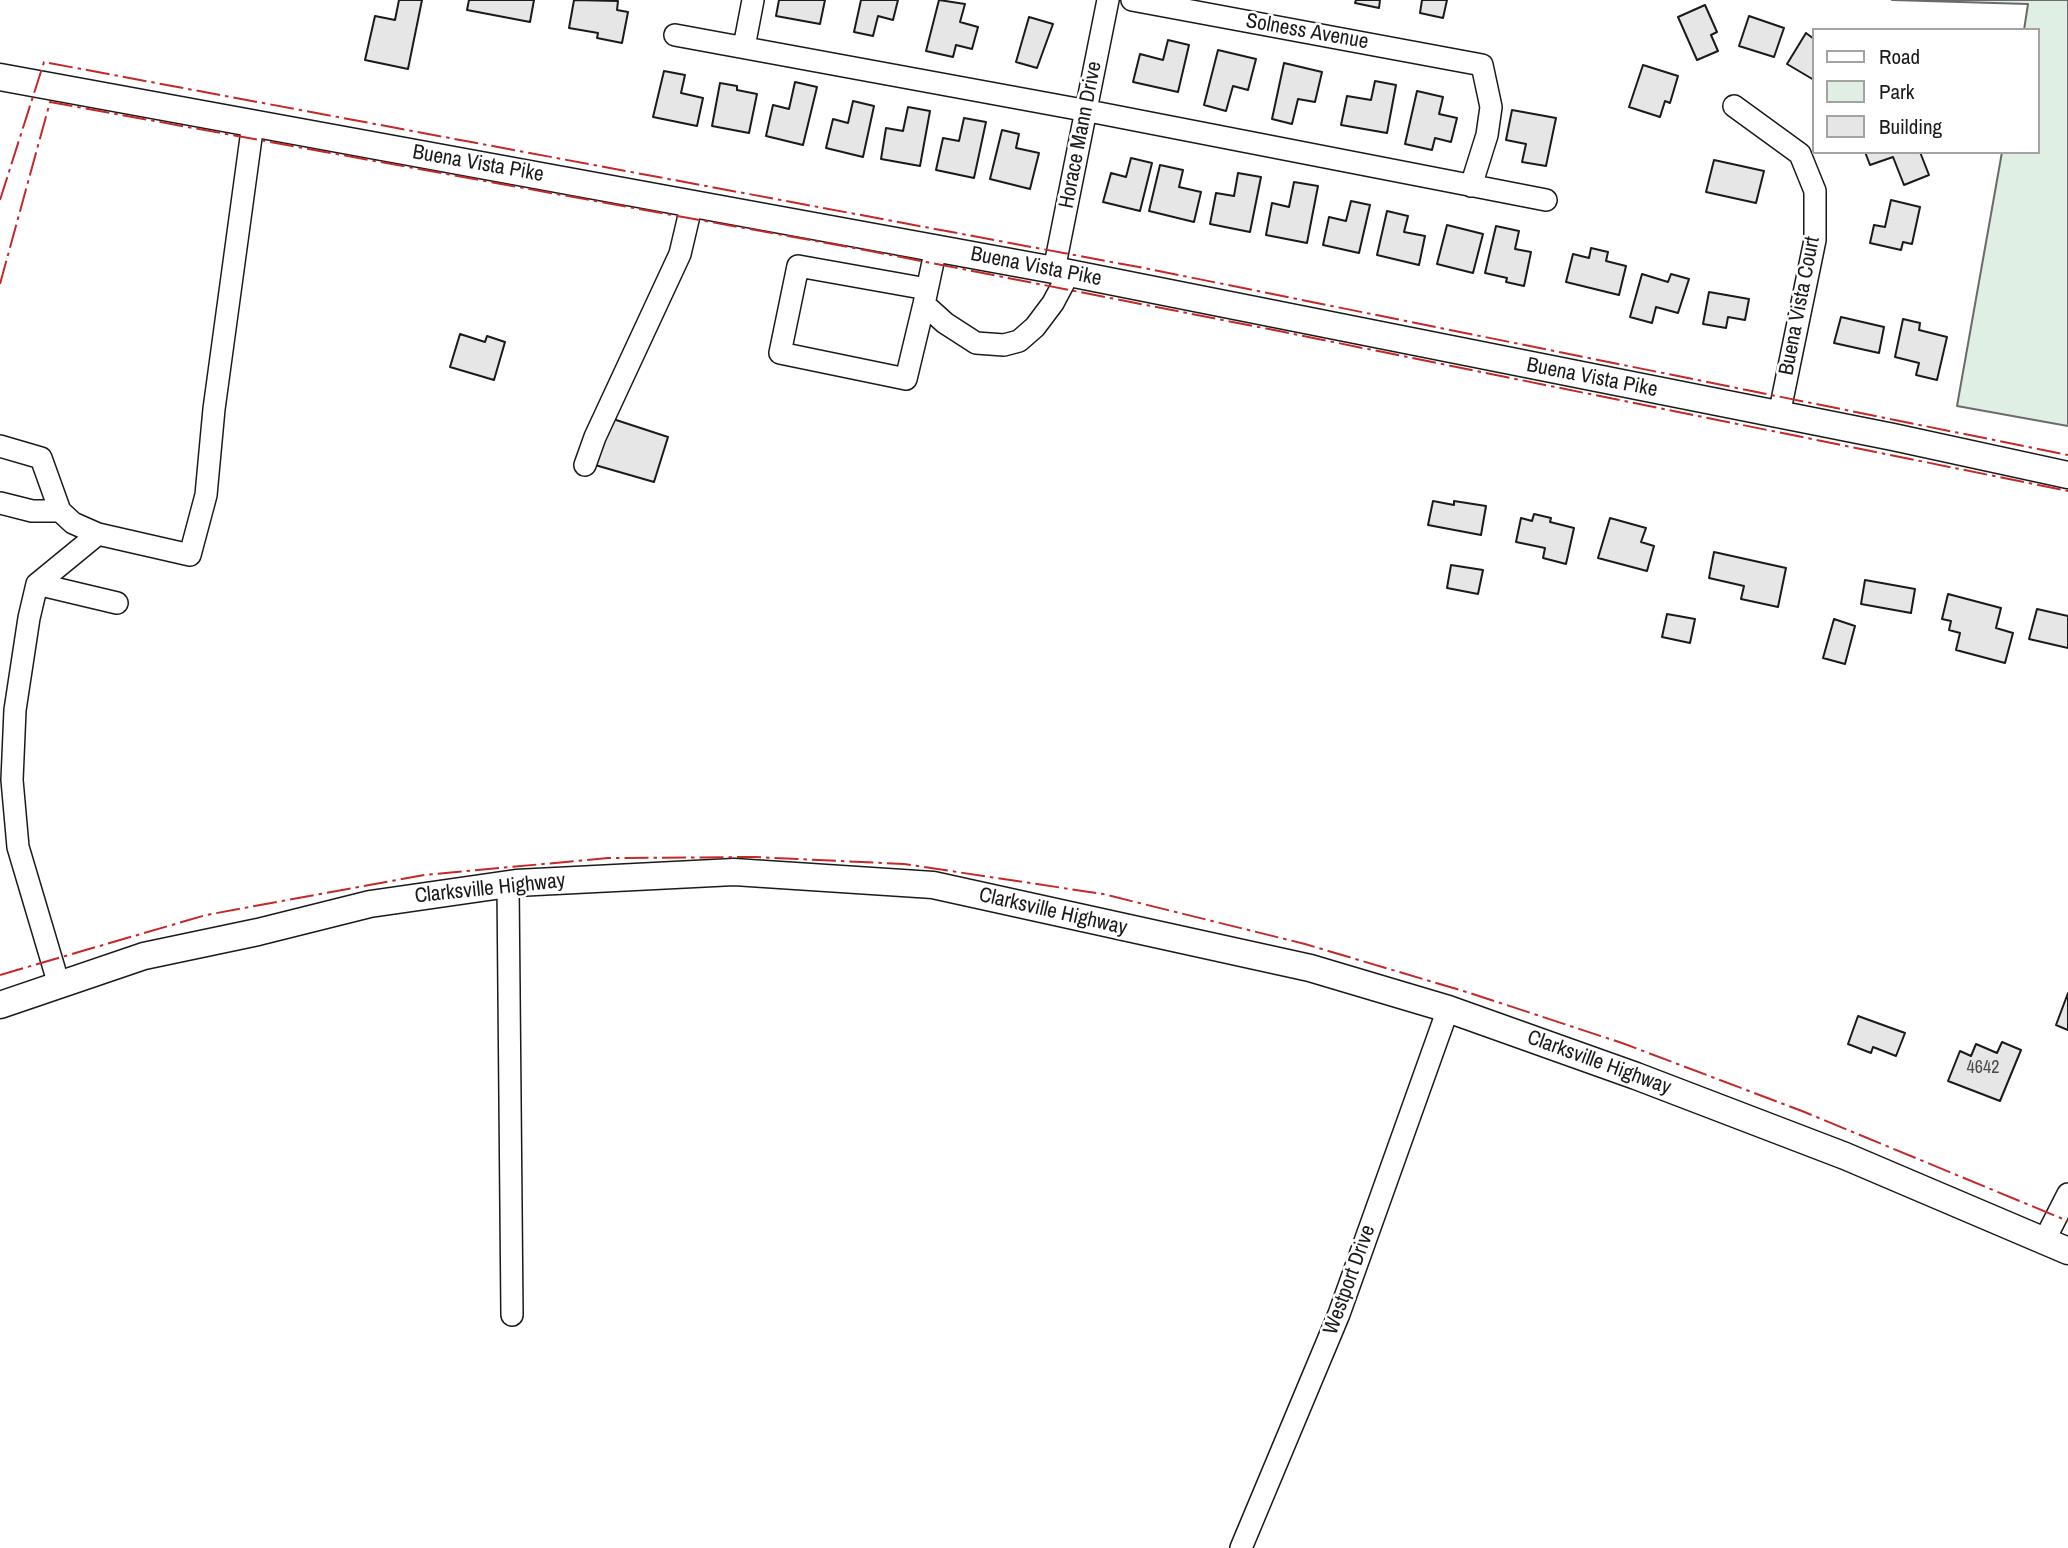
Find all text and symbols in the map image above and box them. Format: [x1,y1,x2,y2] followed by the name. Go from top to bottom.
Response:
[1244,9,1370,55] street label: Solness Avenue
[1812,28,2040,154] legend
[1879,42,1920,71] text: Road
[1054,59,1108,211] street label: Horace Mann Drive
[1879,77,1914,106] text: Park
[1879,112,1942,141] text: Building
[410,140,546,188] street label: Buena Vista Pike
[1774,235,1826,377] street label: Buena Vista Court
[968,242,1104,292] street label: Buena Vista Pike
[1524,353,1660,403] street label: Buena Vista Pike
[414,869,566,909] street label: Clarksville Highway
[977,883,1129,941] street label: Clarksville Highway
[1524,1025,1674,1101] street label: Clarksville Highway
[1967,1057,1999,1079] house number: 4642
[1319,1222,1381,1338] street label: Westport Drive

